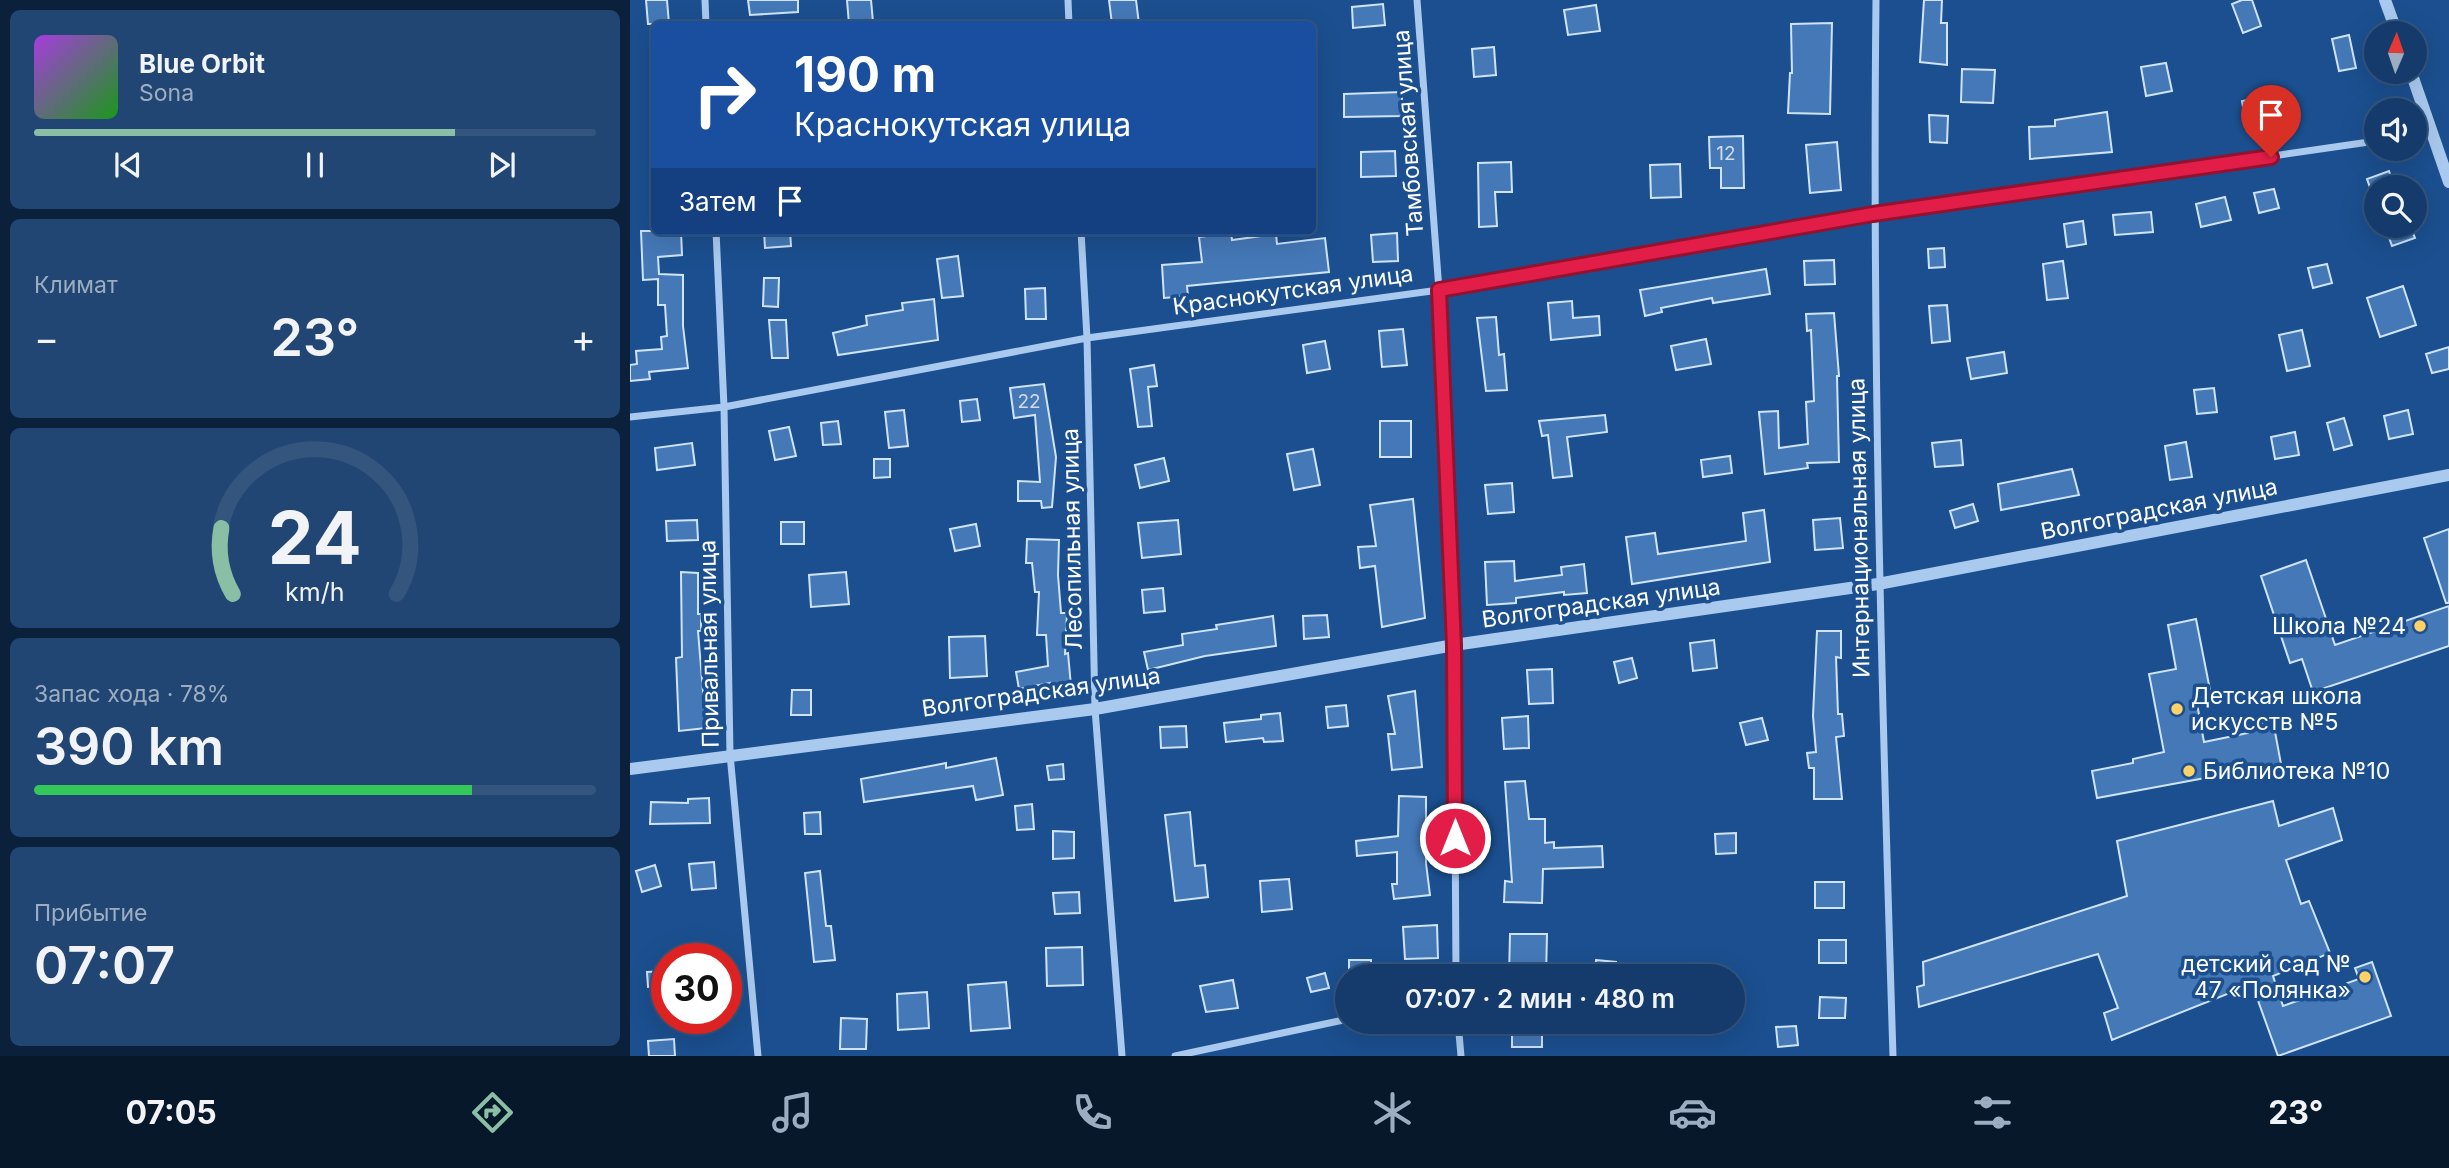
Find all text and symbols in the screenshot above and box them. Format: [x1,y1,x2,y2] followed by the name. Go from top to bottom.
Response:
[2364,21,2427,84] north arrow
[2364,21,2427,238] map controls
[1387,29,1429,237] street label: Тамбовская улица
[794,45,936,104] text: 190 m
[139,48,265,79] text: Blue Orbit
[679,49,770,140] icon: right
[139,79,194,107] text: Sona
[2241,85,2301,157] pin
[2252,96,2290,134] icon: arrive
[2364,98,2427,161] button: sound
[794,105,1131,144] text: Краснокутская улица
[1716,142,1736,165] house number: 12
[109,146,147,184] icon: previous
[296,146,334,184] icon: pause
[483,146,521,184] icon: next
[2364,175,2427,238] button: search
[771,182,809,220] icon: arrive
[679,186,757,217] text: Затем
[1171,259,1415,321] street label: Краснокутская улица
[34,271,118,299] text: Климат
[271,306,359,369] text: 23°
[34,315,59,361] text: −
[571,315,596,361] text: +
[1842,378,1876,678] street label: Интернациональная улица
[1017,390,1041,413] house number: 22
[1056,428,1088,650] street label: Лесопильная улица
[2038,472,2280,546] street label: Волгоградская улица
[268,493,362,582] text: 24
[693,540,725,748] street label: Привальная улица
[1480,572,1722,634] street label: Волгоградская улица
[285,577,345,607] text: km/h
[2272,612,2406,640] place label: Школа №24
[2412,618,2428,634] marker: Школа №24
[920,661,1162,723] street label: Волгоградская улица
[34,680,229,708] text: Запас хода · 78%
[2191,682,2362,736] place label: Детская школа искусств №5
[2169,701,2185,717] marker: Детская школа искусств №5
[34,715,224,778] text: 390 km
[2203,757,2390,785] place label: Библиотека №10
[2181,763,2197,779] marker: Библиотека №10
[1418,801,1492,875] position arrow
[34,899,147,927] text: Прибытие
[34,934,175,997] text: 07:07
[651,943,742,1034] speed limit sign: 30
[2181,950,2351,1004] place label: детский сад № 47 «Полянка»
[2357,969,2373,985] marker: детский сад № 47 «Полянка»
[1405,983,1675,1014] text: 07:07 · 2 мин · 480 m
[468,1088,517,1137] icon: directions
[768,1088,817,1137] icon: music
[1068,1088,1117,1137] icon: phone
[1368,1088,1417,1137] icon: climate
[1668,1088,1717,1137] icon: car
[1968,1088,2017,1137] icon: filters
[126,1093,217,1132] text: 07:05
[2268,1093,2323,1132] text: 23°

